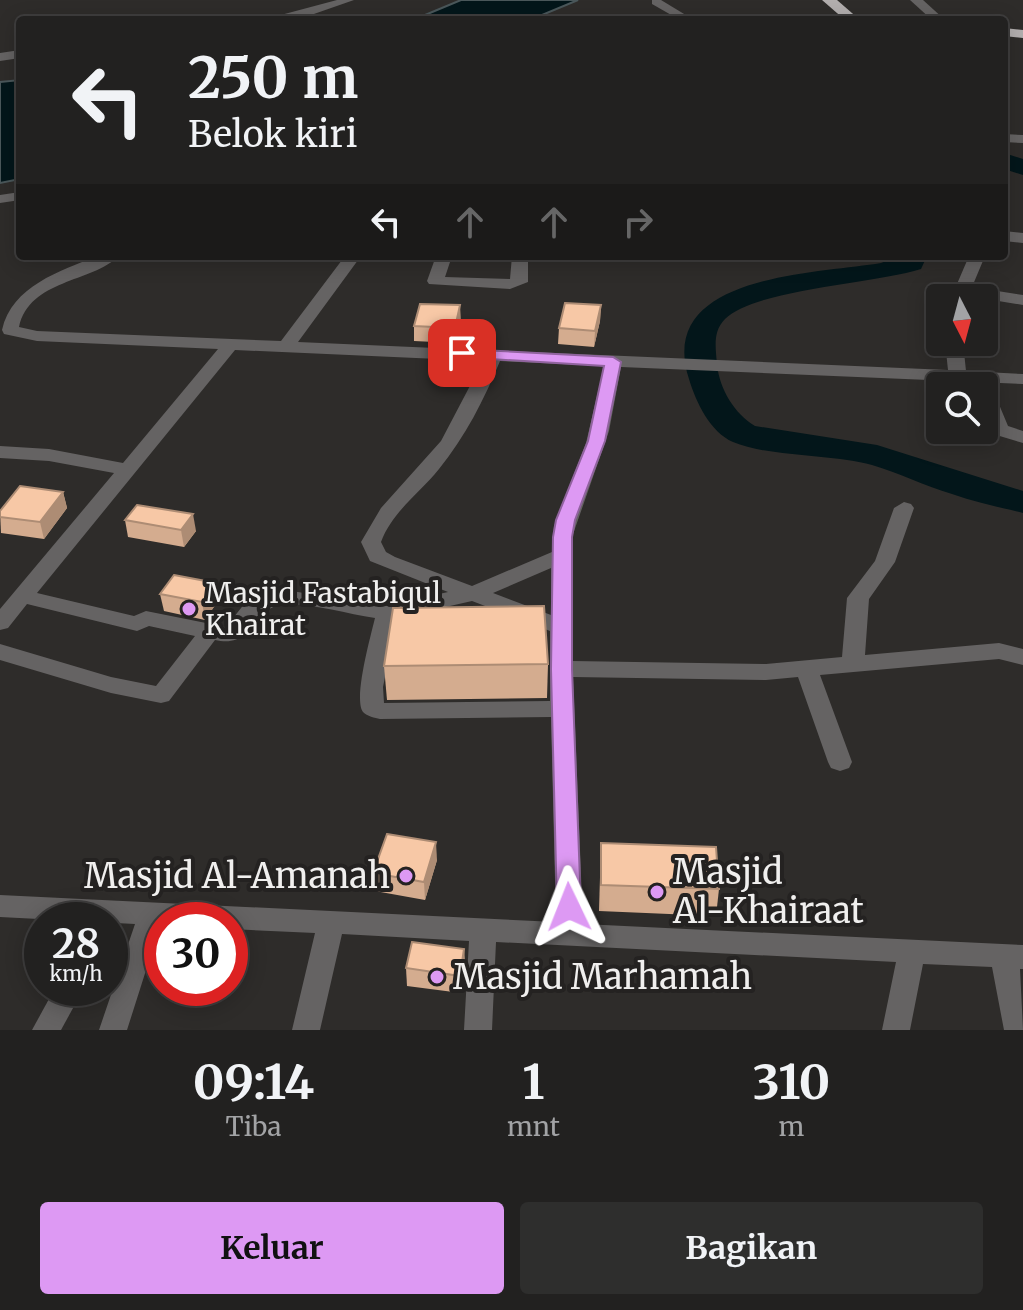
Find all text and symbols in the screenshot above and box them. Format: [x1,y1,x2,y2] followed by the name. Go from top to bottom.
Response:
[188,43,358,113] text: 250 m
[56,48,160,152] icon: left
[188,112,357,157] text: Belok kiri
[364,200,408,244] icon: left
[448,200,492,244] icon: ahead
[532,200,576,244] icon: ahead
[616,200,660,244] icon: right
[926,284,998,356] north arrow
[926,284,998,444] map controls
[428,319,496,387] pin
[440,331,484,375] icon: arrive
[926,372,998,444] button: search
[205,575,441,643] place label: Masjid Fastabiqul Khairat
[180,600,198,618] marker: Masjid Fastabiqul Khairat
[672,851,864,932] place label: Masjid Al-Khairaat
[84,855,390,897] place label: Masjid Al-Amanah
[527,865,611,949] position arrow
[397,867,415,885] marker: Masjid Al-Amanah
[648,883,666,901] marker: Masjid Al-Khairaat
[144,902,248,1006] speed limit sign: 30
[52,919,100,969] text: 28
[453,956,752,998] place label: Masjid Marhamah
[50,961,102,986] text: km/h
[428,968,446,986] marker: Masjid Marhamah
[193,1052,314,1112] text: 09:14
[522,1052,545,1112] text: 1
[753,1052,830,1112] text: 310
[225,1110,282,1143] text: Tiba
[507,1110,560,1143] text: mnt
[778,1110,804,1143] text: m
[40,1202,504,1294] button: Keluar
[520,1202,983,1294] button: Bagikan

